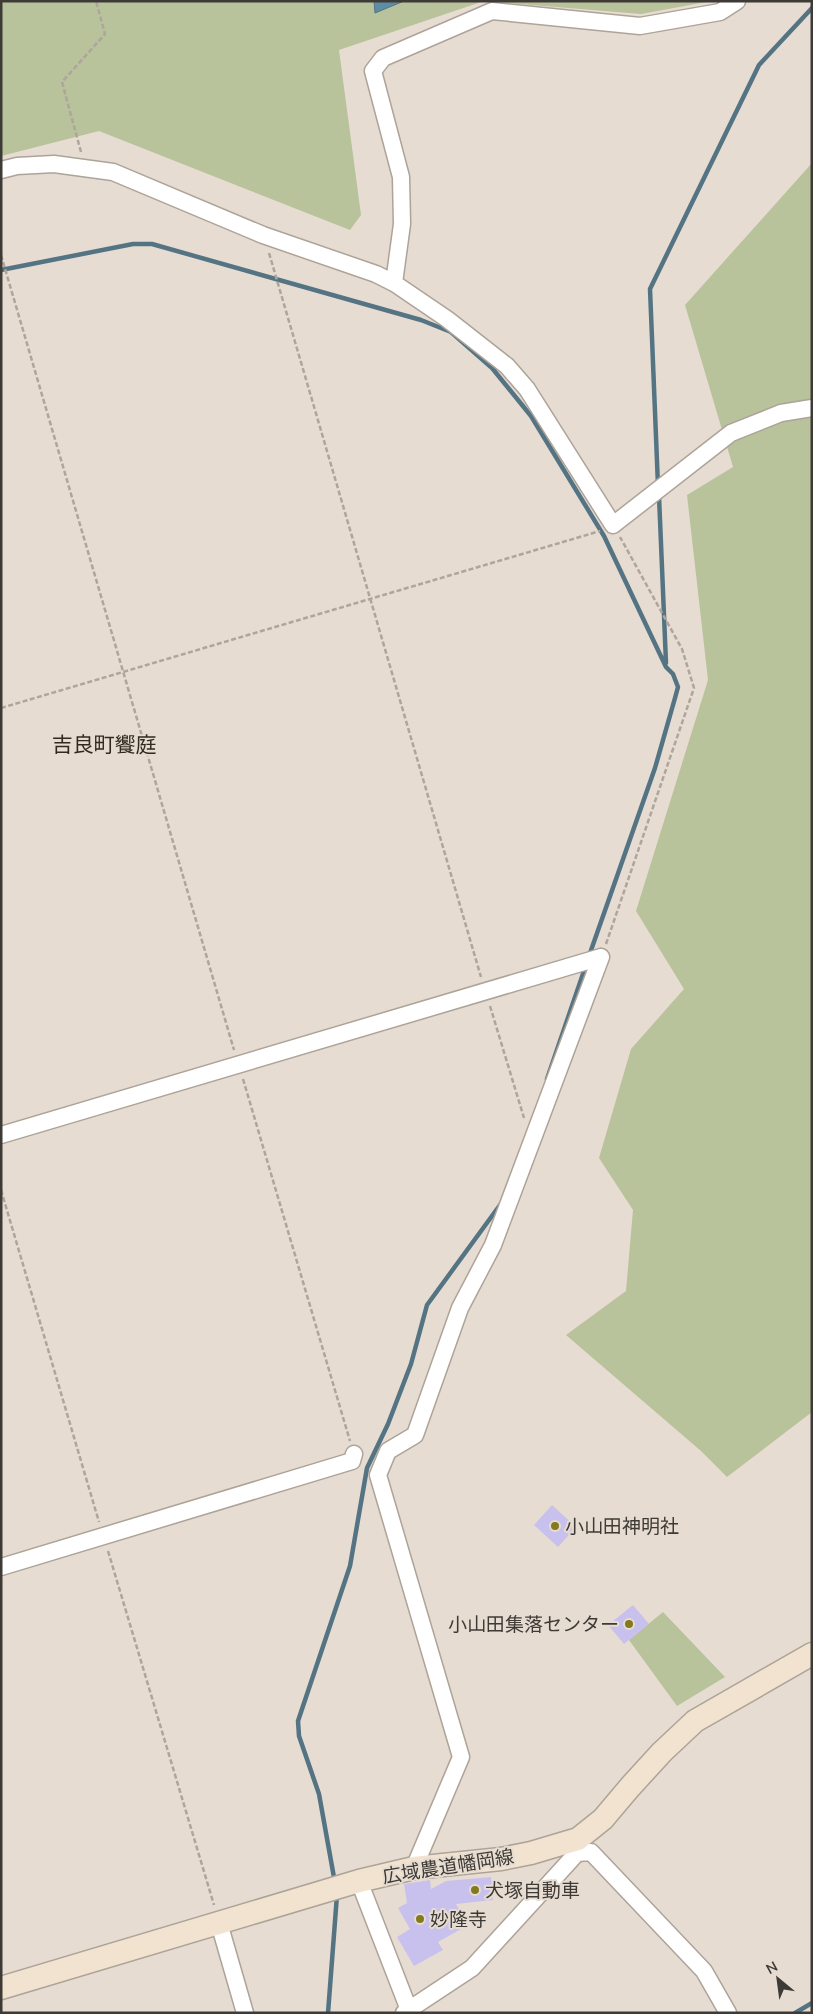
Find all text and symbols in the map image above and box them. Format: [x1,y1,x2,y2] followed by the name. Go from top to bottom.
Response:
[52,731,157,757] district label: 吉良町饗庭
[565,1514,679,1538] place label: 小山田神明社
[549,1520,561,1532] marker: 小山田神明社
[448,1612,619,1636] place label: 小山田集落センター
[623,1618,635,1630] marker: 小山田集落センター
[380,1844,516,1888] street label: 広域農道幡岡線
[485,1878,580,1902] place label: 犬塚自動車
[469,1884,481,1896] marker: 犬塚自動車
[430,1907,487,1931] place label: 妙隆寺
[414,1913,426,1925] marker: 妙隆寺
[753,1954,803,2004] north arrow
[763,1957,781,1978] text: N

